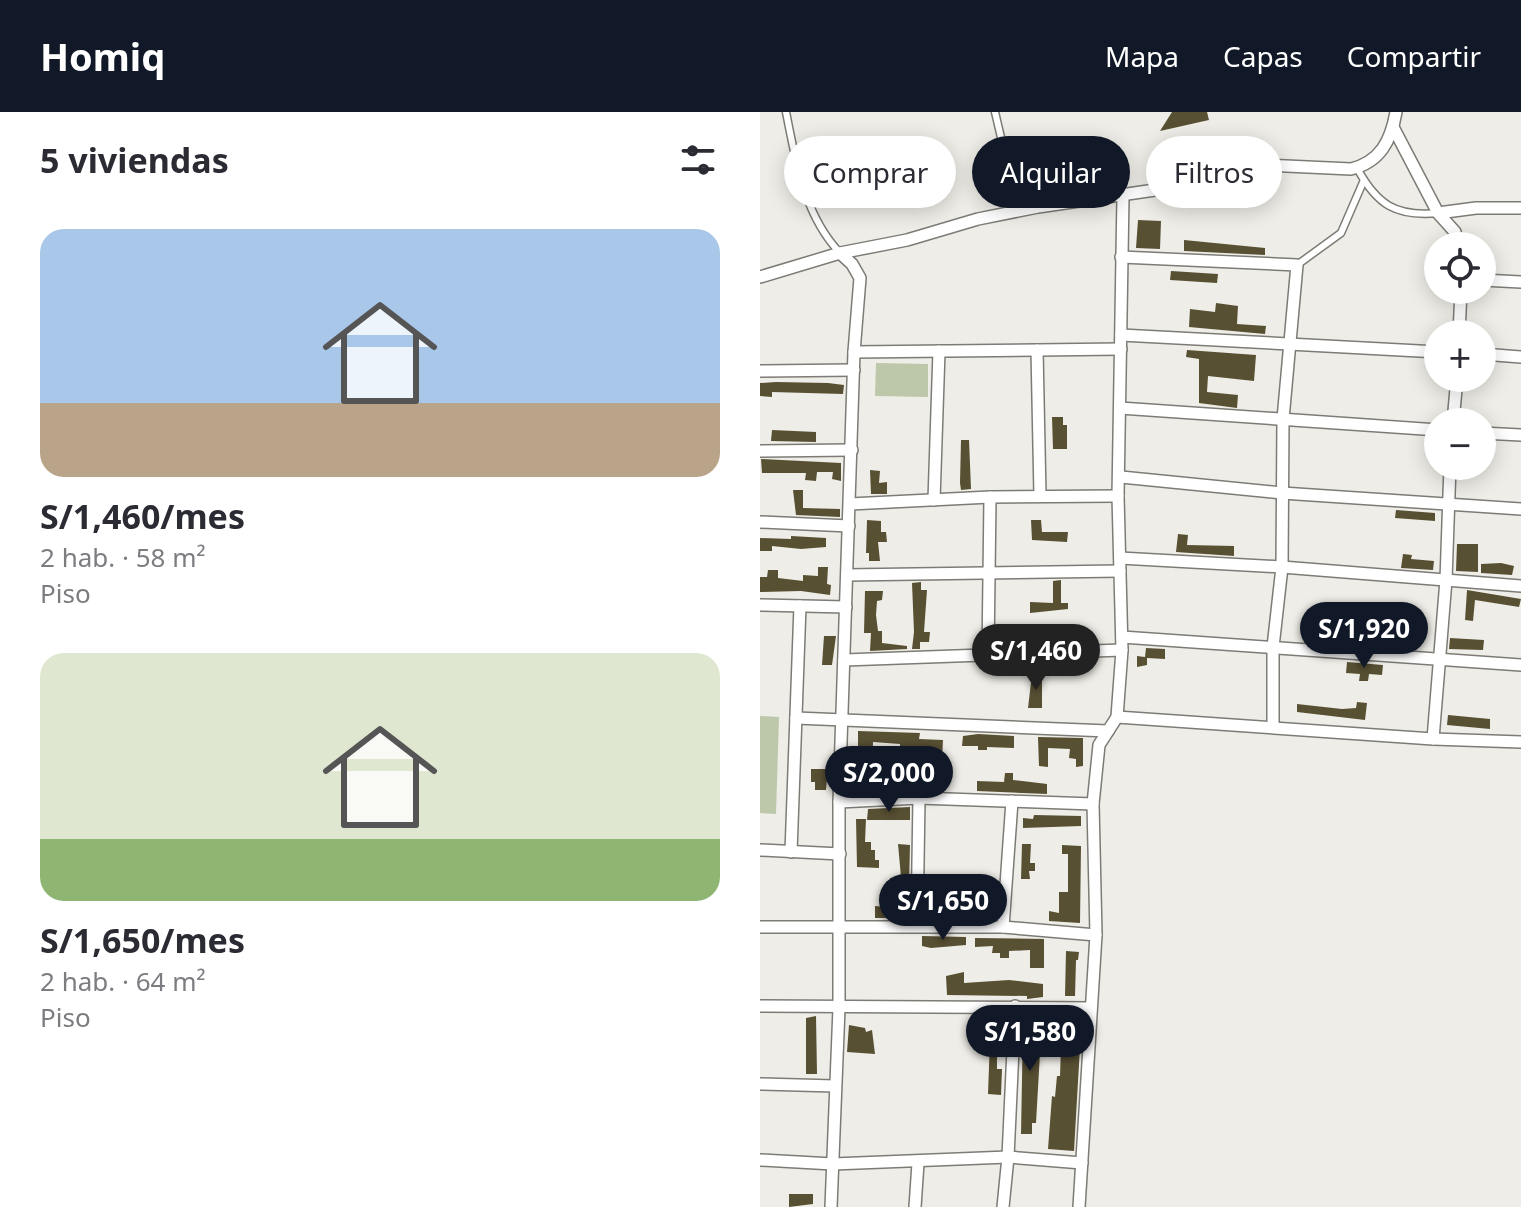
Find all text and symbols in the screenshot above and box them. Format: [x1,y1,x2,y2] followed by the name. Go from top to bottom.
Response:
[40,30,165,82] text: Homiq
[1105,37,1179,75] text: Mapa
[1223,37,1303,75] text: Capas
[1347,37,1481,75] text: Compartir
[784,136,956,208] chip: Comprar
[972,136,1130,208] chip: Alquilar
[1146,136,1282,208] chip: Filtros
[40,137,229,183] text: 5 viviendas
[676,138,720,182] icon: filters
[1424,232,1496,480] map controls
[1424,232,1496,304] button: locate
[308,281,452,425] icon: home
[1424,320,1496,392] button: +
[1424,408,1496,480] button: −
[40,493,245,539] text: S/1,460/mes
[40,539,206,575] text: 2 hab. · 58 m²
[40,575,91,611] text: Piso
[1290,602,1438,670] pin: S/1,920
[1318,610,1410,646] text: S/1,920
[962,624,1110,692] pin: S/1,460
[990,632,1082,668] text: S/1,460
[308,705,452,849] icon: home
[815,746,963,814] pin: S/2,000
[843,754,935,790] text: S/2,000
[869,874,1017,942] pin: S/1,650
[897,882,989,918] text: S/1,650
[40,917,245,963] text: S/1,650/mes
[40,963,206,999] text: 2 hab. · 64 m²
[40,999,91,1035] text: Piso
[956,1005,1104,1073] pin: S/1,580
[984,1013,1076,1049] text: S/1,580

